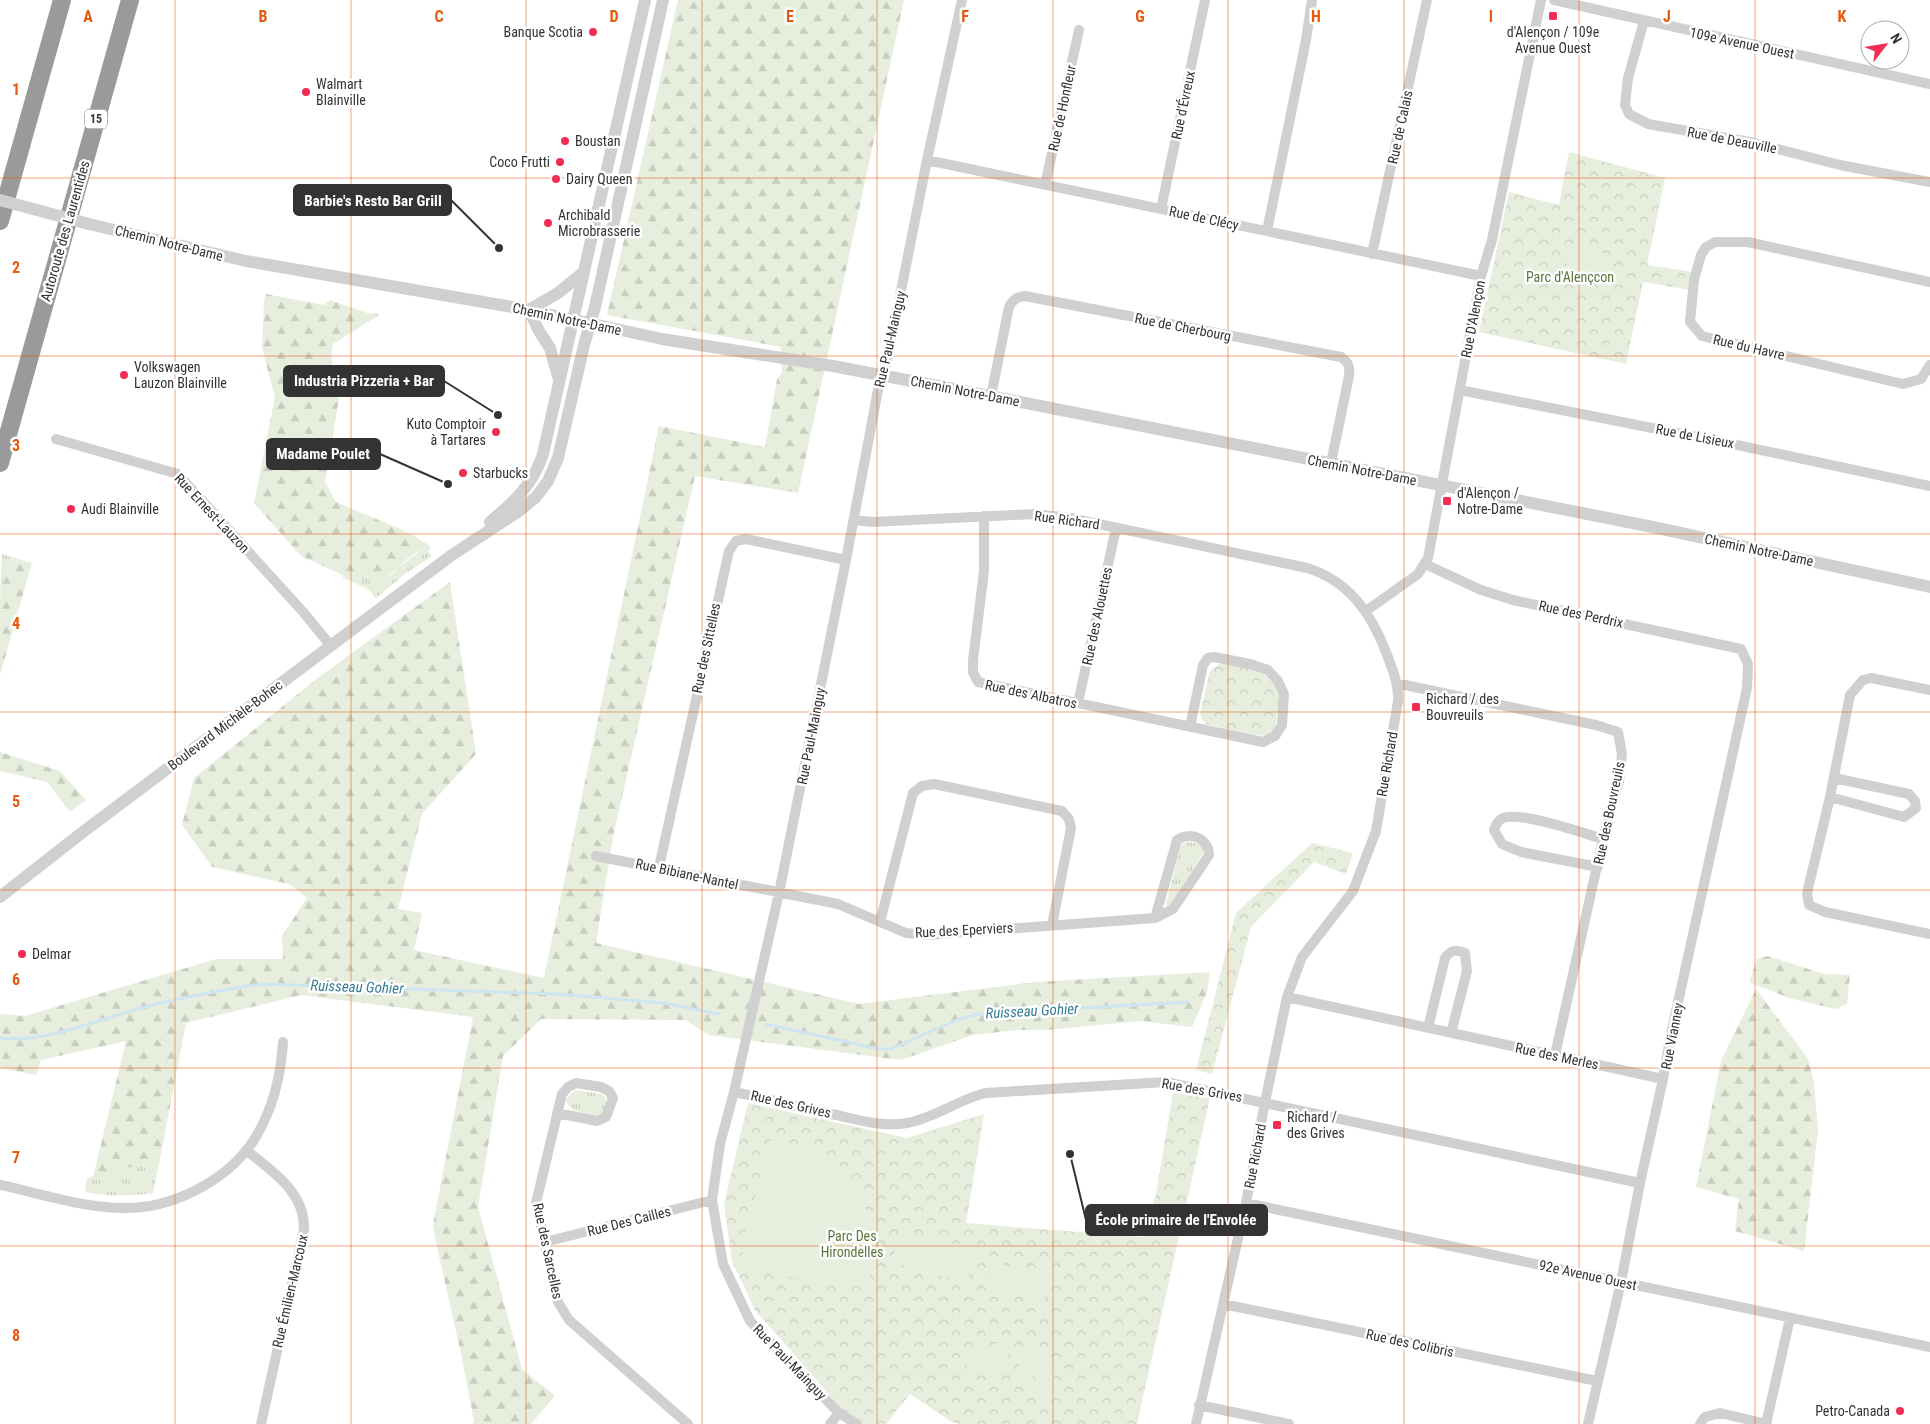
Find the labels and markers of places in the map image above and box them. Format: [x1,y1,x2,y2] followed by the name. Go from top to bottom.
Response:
[1547,10,1559,22] marker: d'Alençon / 109e Avenue Ouest
[504,24,583,40] place label: Banque Scotia
[1507,24,1600,56] place label: d'Alençon / 109e Avenue Ouest
[587,26,599,38] marker: Banque Scotia
[316,76,366,108] place label: Walmart Blainville
[300,86,312,98] marker: Walmart Blainville
[575,133,620,149] place label: Boustan
[559,135,571,147] marker: Boustan
[489,154,550,170] place label: Coco Frutti
[554,156,566,168] marker: Coco Frutti
[566,171,632,187] place label: Dairy Queen
[550,173,562,185] marker: Dairy Queen
[294,185,451,215] callout: Barbie's Resto Bar Grill
[558,207,641,239] place label: Archibald Microbrasserie
[542,217,554,229] marker: Archibald Microbrasserie
[134,359,227,391] place label: Volkswagen Lauzon Blainville
[284,366,444,396] callout: Industria Pizzeria + Bar
[118,369,130,381] marker: Volkswagen Lauzon Blainville
[407,416,486,448] place label: Kuto Comptoir à Tartares
[490,426,502,438] marker: Kuto Comptoir à Tartares
[267,439,380,469] callout: Madame Poulet
[473,465,528,481] place label: Starbucks
[457,467,469,479] marker: Starbucks
[1457,485,1523,517] place label: d'Alençon / Notre-Dame
[1441,495,1453,507] marker: d'Alençon / Notre-Dame
[81,501,159,517] place label: Audi Blainville
[65,503,77,515] marker: Audi Blainville
[1426,691,1499,723] place label: Richard / des Bouvreuils
[1410,701,1422,713] marker: Richard / des Bouvreuils
[32,946,71,962] place label: Delmar
[16,948,28,960] marker: Delmar
[1287,1109,1345,1141] place label: Richard / des Grives
[1271,1119,1283,1131] marker: Richard / des Grives
[1086,1205,1267,1235] callout: École primaire de l'Envolée
[1815,1403,1890,1419] place label: Petro-Canada
[1894,1405,1906,1417] marker: Petro-Canada

